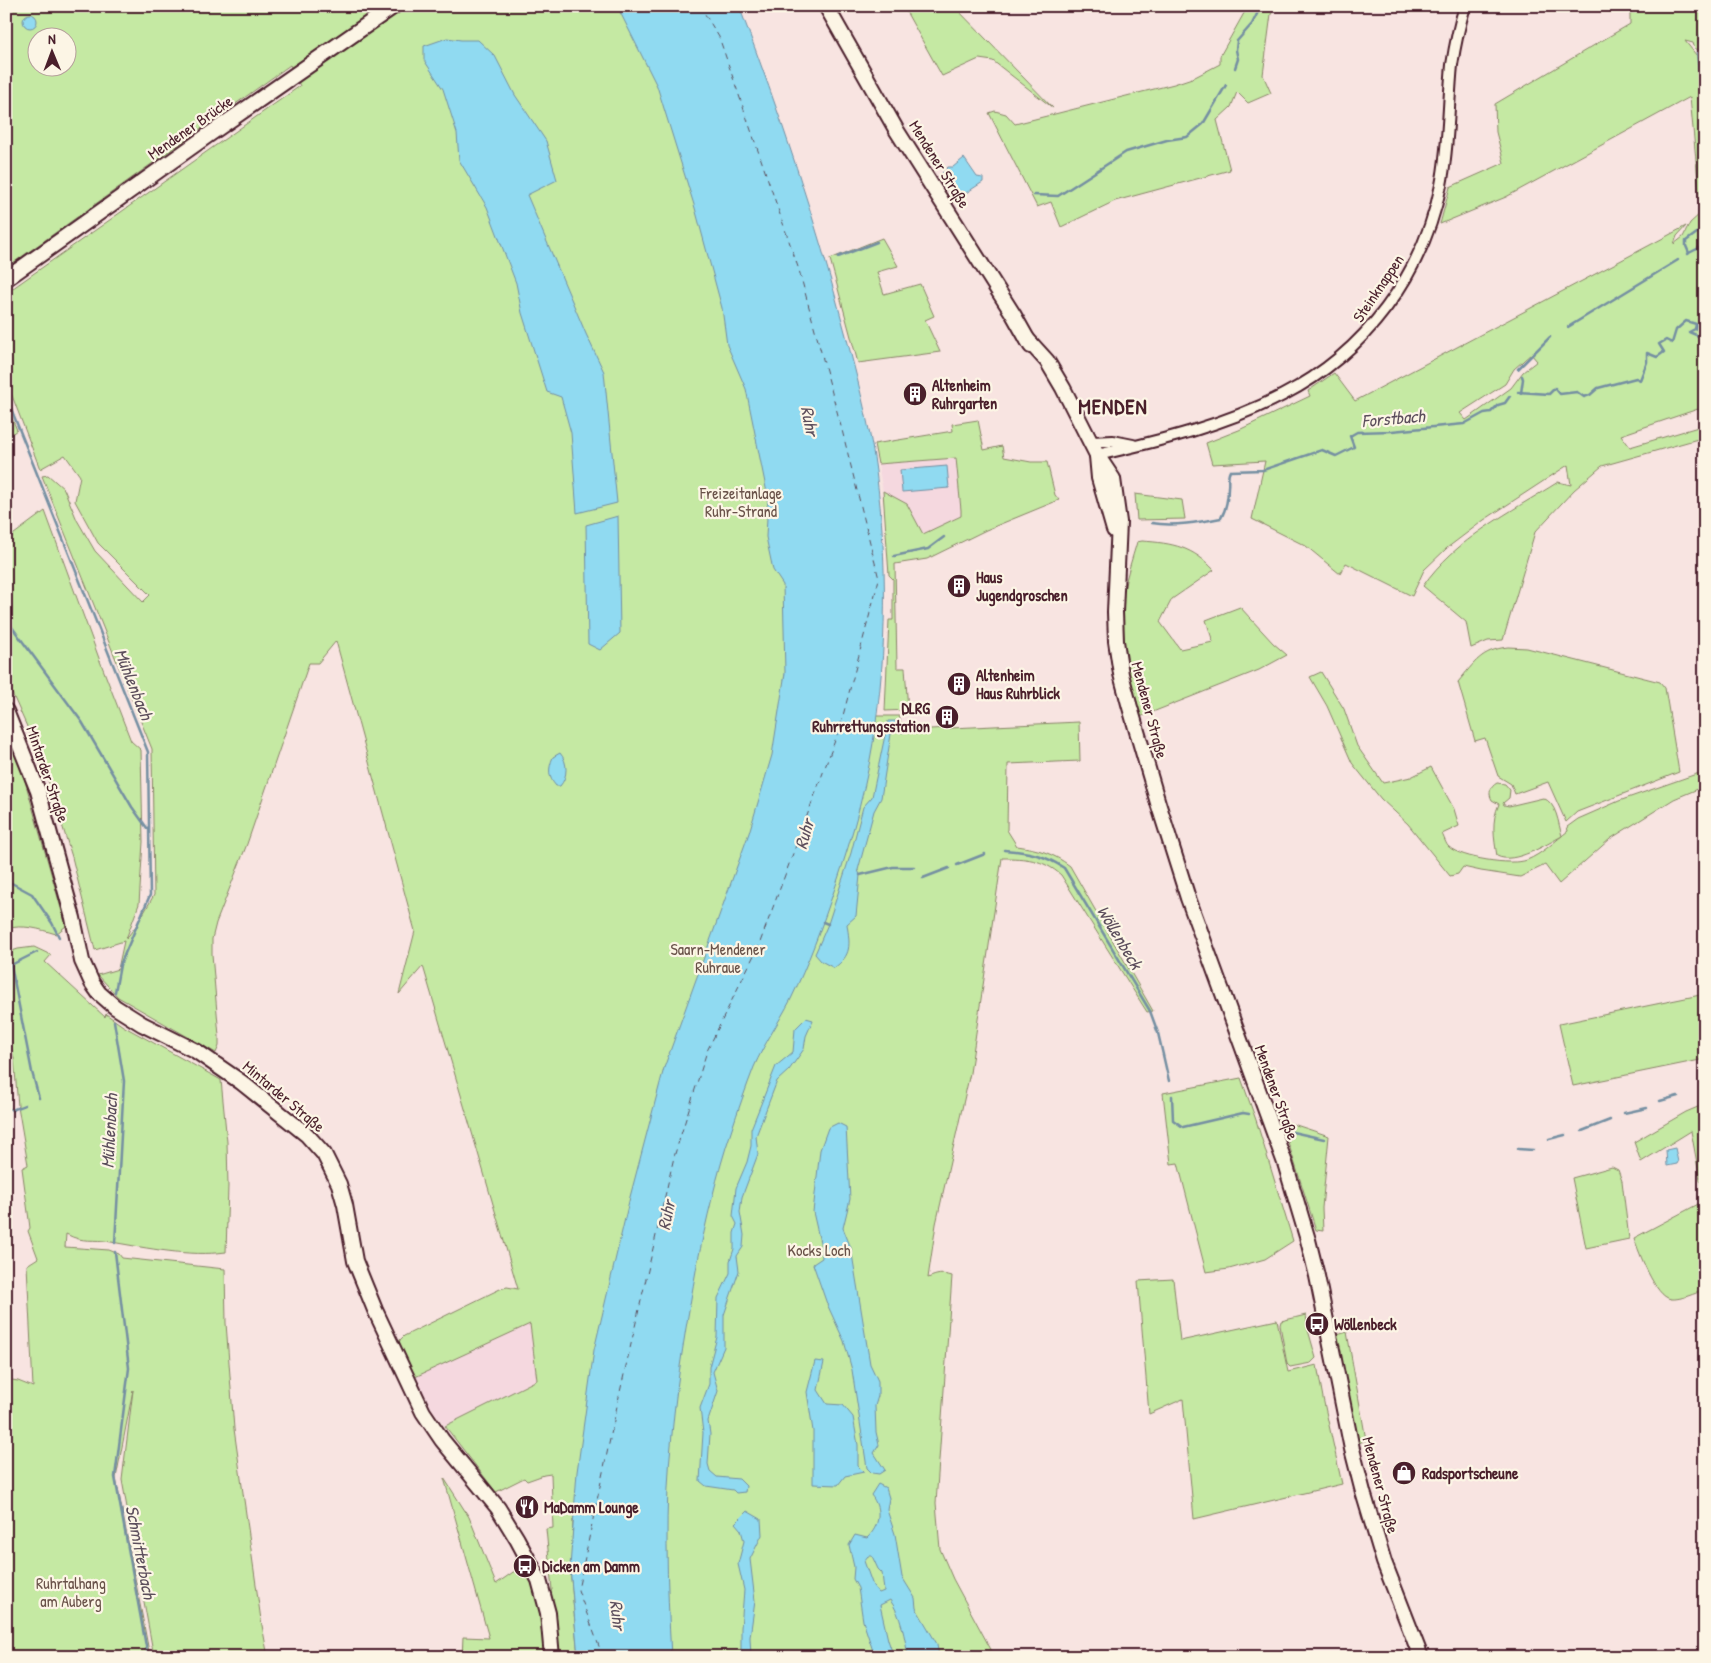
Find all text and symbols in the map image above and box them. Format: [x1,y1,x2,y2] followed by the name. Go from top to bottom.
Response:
[28,28,78,78] north arrow
[48,29,56,48] text: N
[143,89,237,164] street label: Mendener Brücke
[904,116,976,212] street label: Mendener Straße
[1347,250,1409,326] street label: Steinknappen
[932,374,997,415] place label: Altenheim Ruhrgarten
[902,381,928,407] building icon: Altenheim Ruhrgarten
[1078,392,1148,421] district label: MENDEN
[1360,403,1427,433] water label: Forstbach
[795,404,826,440] water label: Ruhr
[699,482,783,522] park label: Freizeitanlage Ruhr-Strand
[976,566,1068,607] place label: Haus Jugendgroschen
[946,573,972,599] building icon: Haus Jugendgroschen
[108,645,160,725] water label: Mühlenbach
[1127,659,1174,761] street label: Mendener Straße
[976,664,1060,704] place label: Altenheim Haus Ruhrblick
[946,671,972,697] building icon: Altenheim Haus Ruhrblick
[812,697,930,738] place label: DLRG Ruhrrettungsstation
[934,704,960,730] building icon: DLRG Ruhrrettungsstation
[21,723,75,826] street label: Mintarder Straße
[788,814,821,852] water label: Ruhr
[1091,900,1150,975] water label: Wöllenbeck
[670,938,766,978] park label: Saarn-Mendener Ruhraue
[1250,1042,1305,1143] street label: Mendener Straße
[238,1055,330,1137] street label: Mintarder Straße
[95,1092,124,1169] water label: Mühlenbach
[651,1196,682,1232] water label: Ruhr
[788,1239,851,1261] park label: Kocks Loch
[1304,1311,1330,1337] bus stop icon: Wöllenbeck
[1334,1313,1397,1335] place label: Wöllenbeck
[1358,1434,1405,1536] street label: Mendener Straße
[1391,1460,1417,1486] shop icon: Radsportscheune
[1422,1462,1519,1485] place label: Radsportscheune
[514,1494,540,1520] restaurant icon: MaDamm Lounge
[544,1496,639,1519] place label: MaDamm Lounge
[120,1503,163,1602] water label: Schmitterbach
[512,1553,538,1579] bus stop icon: Dicken am Damm
[542,1555,640,1577] place label: Dicken am Damm
[36,1572,106,1612] park label: Ruhrtalhang am Auberg
[604,1599,632,1633] water label: Ruhr

